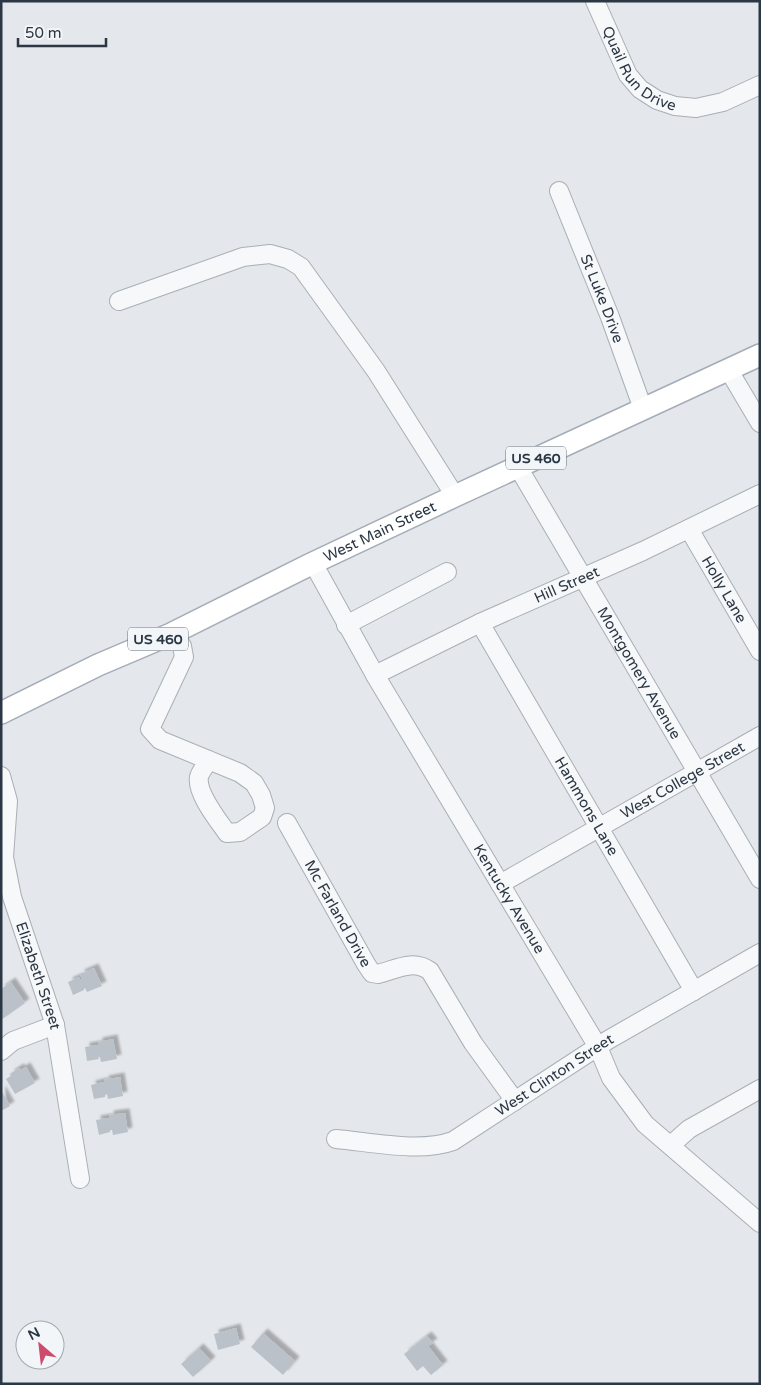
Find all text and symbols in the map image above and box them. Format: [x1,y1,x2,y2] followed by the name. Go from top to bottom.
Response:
[18,15,105,47] scale bar
[598,23,679,115] street label: Quail Run Drive
[25,24,62,42] text: 50 m
[577,252,628,345] street label: St Luke Drive
[506,446,566,469] road number: US 460
[320,497,439,566] street label: West Main Street
[698,553,751,626] street label: Holly Lane
[531,562,602,607] street label: Hill Street
[593,604,685,742] street label: Montgomery Avenue
[128,628,188,650] road number: US 460
[617,738,748,823] street label: West College Street
[551,754,622,859] street label: Hammons Lane
[470,841,549,957] street label: Kentucky Avenue
[301,857,375,971] street label: Mc Farland Drive
[12,920,65,1031] street label: Elizabeth Street
[492,1030,617,1120] street label: West Clinton Street
[15,1320,65,1370] north arrow
[25,1324,43,1344] text: N

